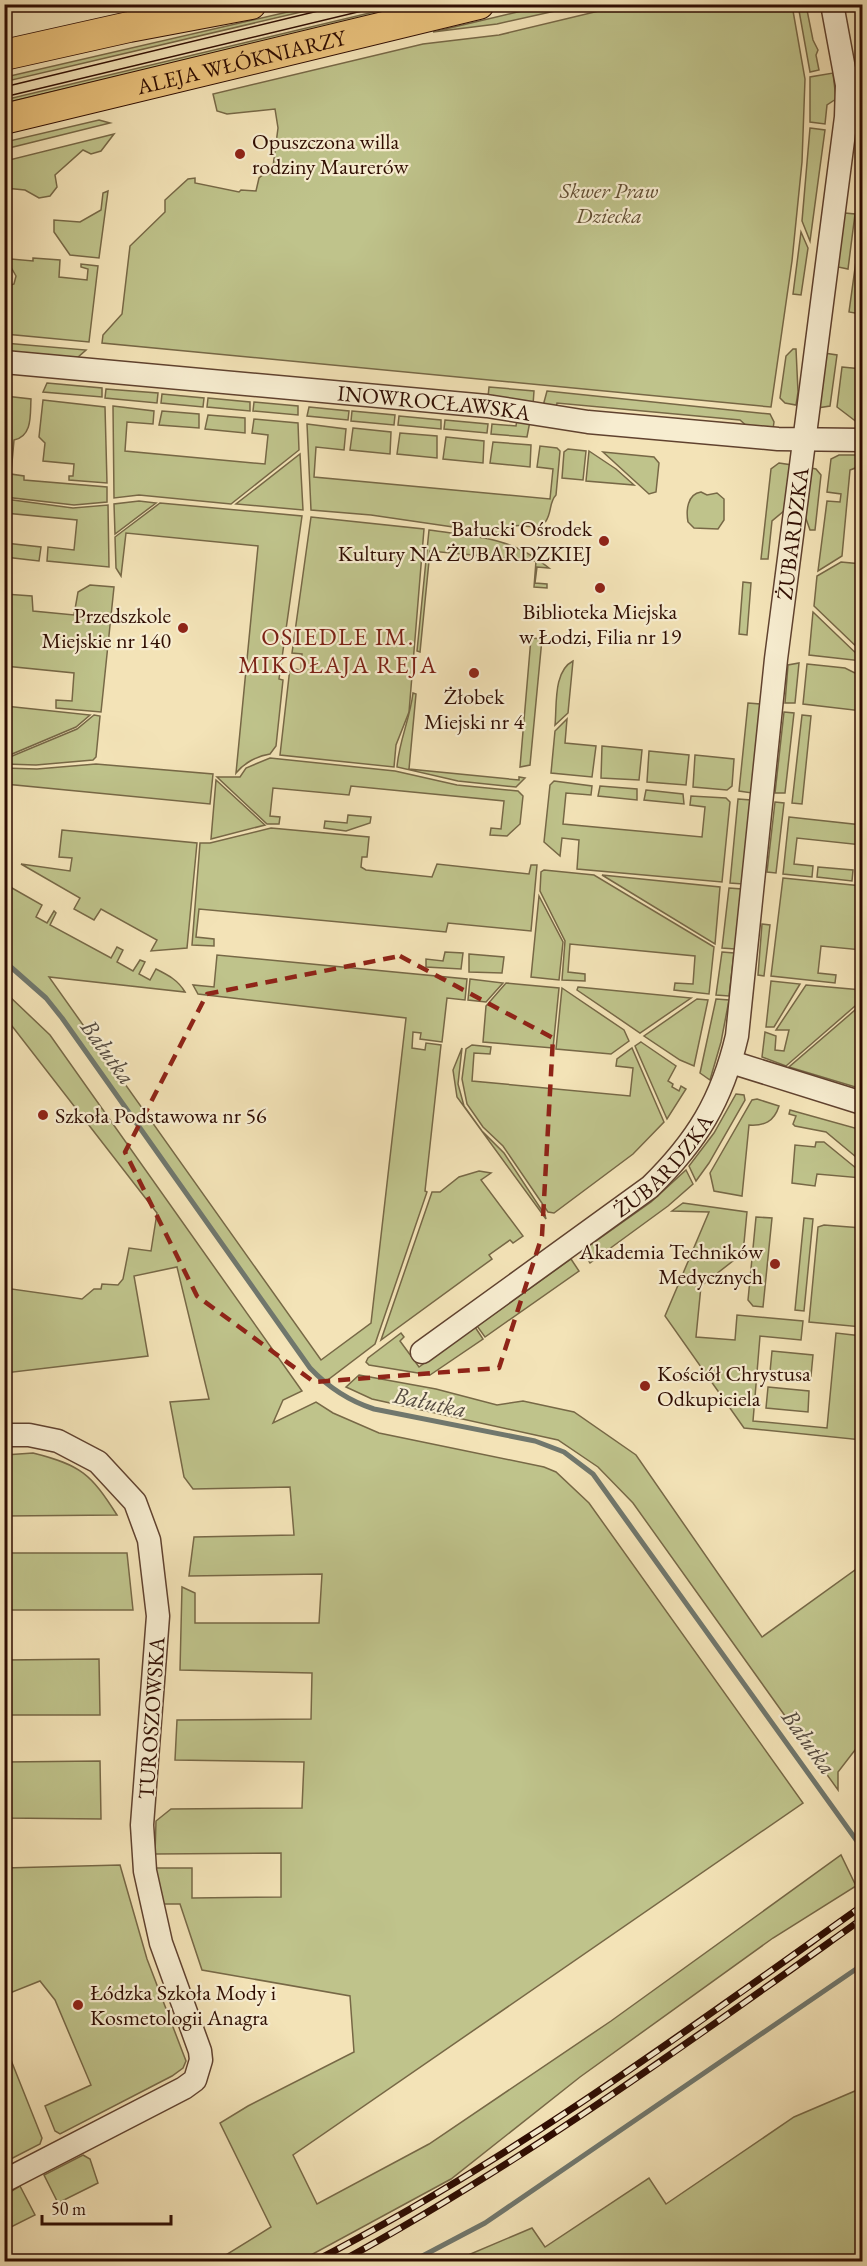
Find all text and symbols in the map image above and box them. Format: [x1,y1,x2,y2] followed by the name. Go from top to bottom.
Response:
[133,22,350,102] street label: ALEJA WŁÓKNIARZY
[252,127,409,181] place label: Opuszczona willa rodziny Maurerów
[233,147,247,161] marker: Opuszczona willa rodziny Maurerów
[559,176,659,230] park label: Skwer Praw Dziecka
[336,378,533,428] street label: INOWROCŁAWSKA
[770,465,816,602] street label: ŻUBARDZKA
[338,514,593,568] place label: Bałucki Ośrodek Kultury NA ŻUBARDZKIEJ
[597,534,611,548] marker: Bałucki Ośrodek Kultury NA ŻUBARDZKIEJ
[593,581,607,595] marker: Biblioteka Miejska w Łodzi, Filia nr 19
[519,597,682,651] place label: Biblioteka Miejska w Łodzi, Filia nr 19
[41,601,171,655] place label: Przedszkole Miejskie nr 140
[176,621,190,635] marker: Przedszkole Miejskie nr 140
[238,621,438,680] district label: OSIEDLE IM. MIKOŁAJA REJA
[467,666,481,680] marker: Żłobek Miejski nr 4
[424,682,524,736] place label: Żłobek Miejski nr 4
[74,1012,143,1091] water label: Bałutka
[55,1101,267,1130] place label: Szkoła Podstawowa nr 56
[36,1108,50,1122] marker: Szkoła Podstawowa nr 56
[608,1108,720,1224] street label: ŻUBARDZKA
[578,1237,764,1291] place label: Akademia Techników Medycznych
[768,1257,782,1271] marker: Akademia Techników Medycznych
[657,1359,811,1413] place label: Kościół Chrystusa Odkupiciela
[390,1378,469,1424] water label: Bałutka
[638,1379,652,1393] marker: Kościół Chrystusa Odkupiciela
[131,1635,172,1800] street label: TUROSZOWSKA
[775,1702,844,1781] water label: Bałutka
[90,1978,276,2032] place label: Łódzka Szkoła Mody i Kosmetologii Anagra
[71,1998,85,2012] marker: Łódzka Szkoła Mody i Kosmetologii Anagra
[42,2188,171,2226] scale bar
[51,2197,86,2220] text: 50 m

